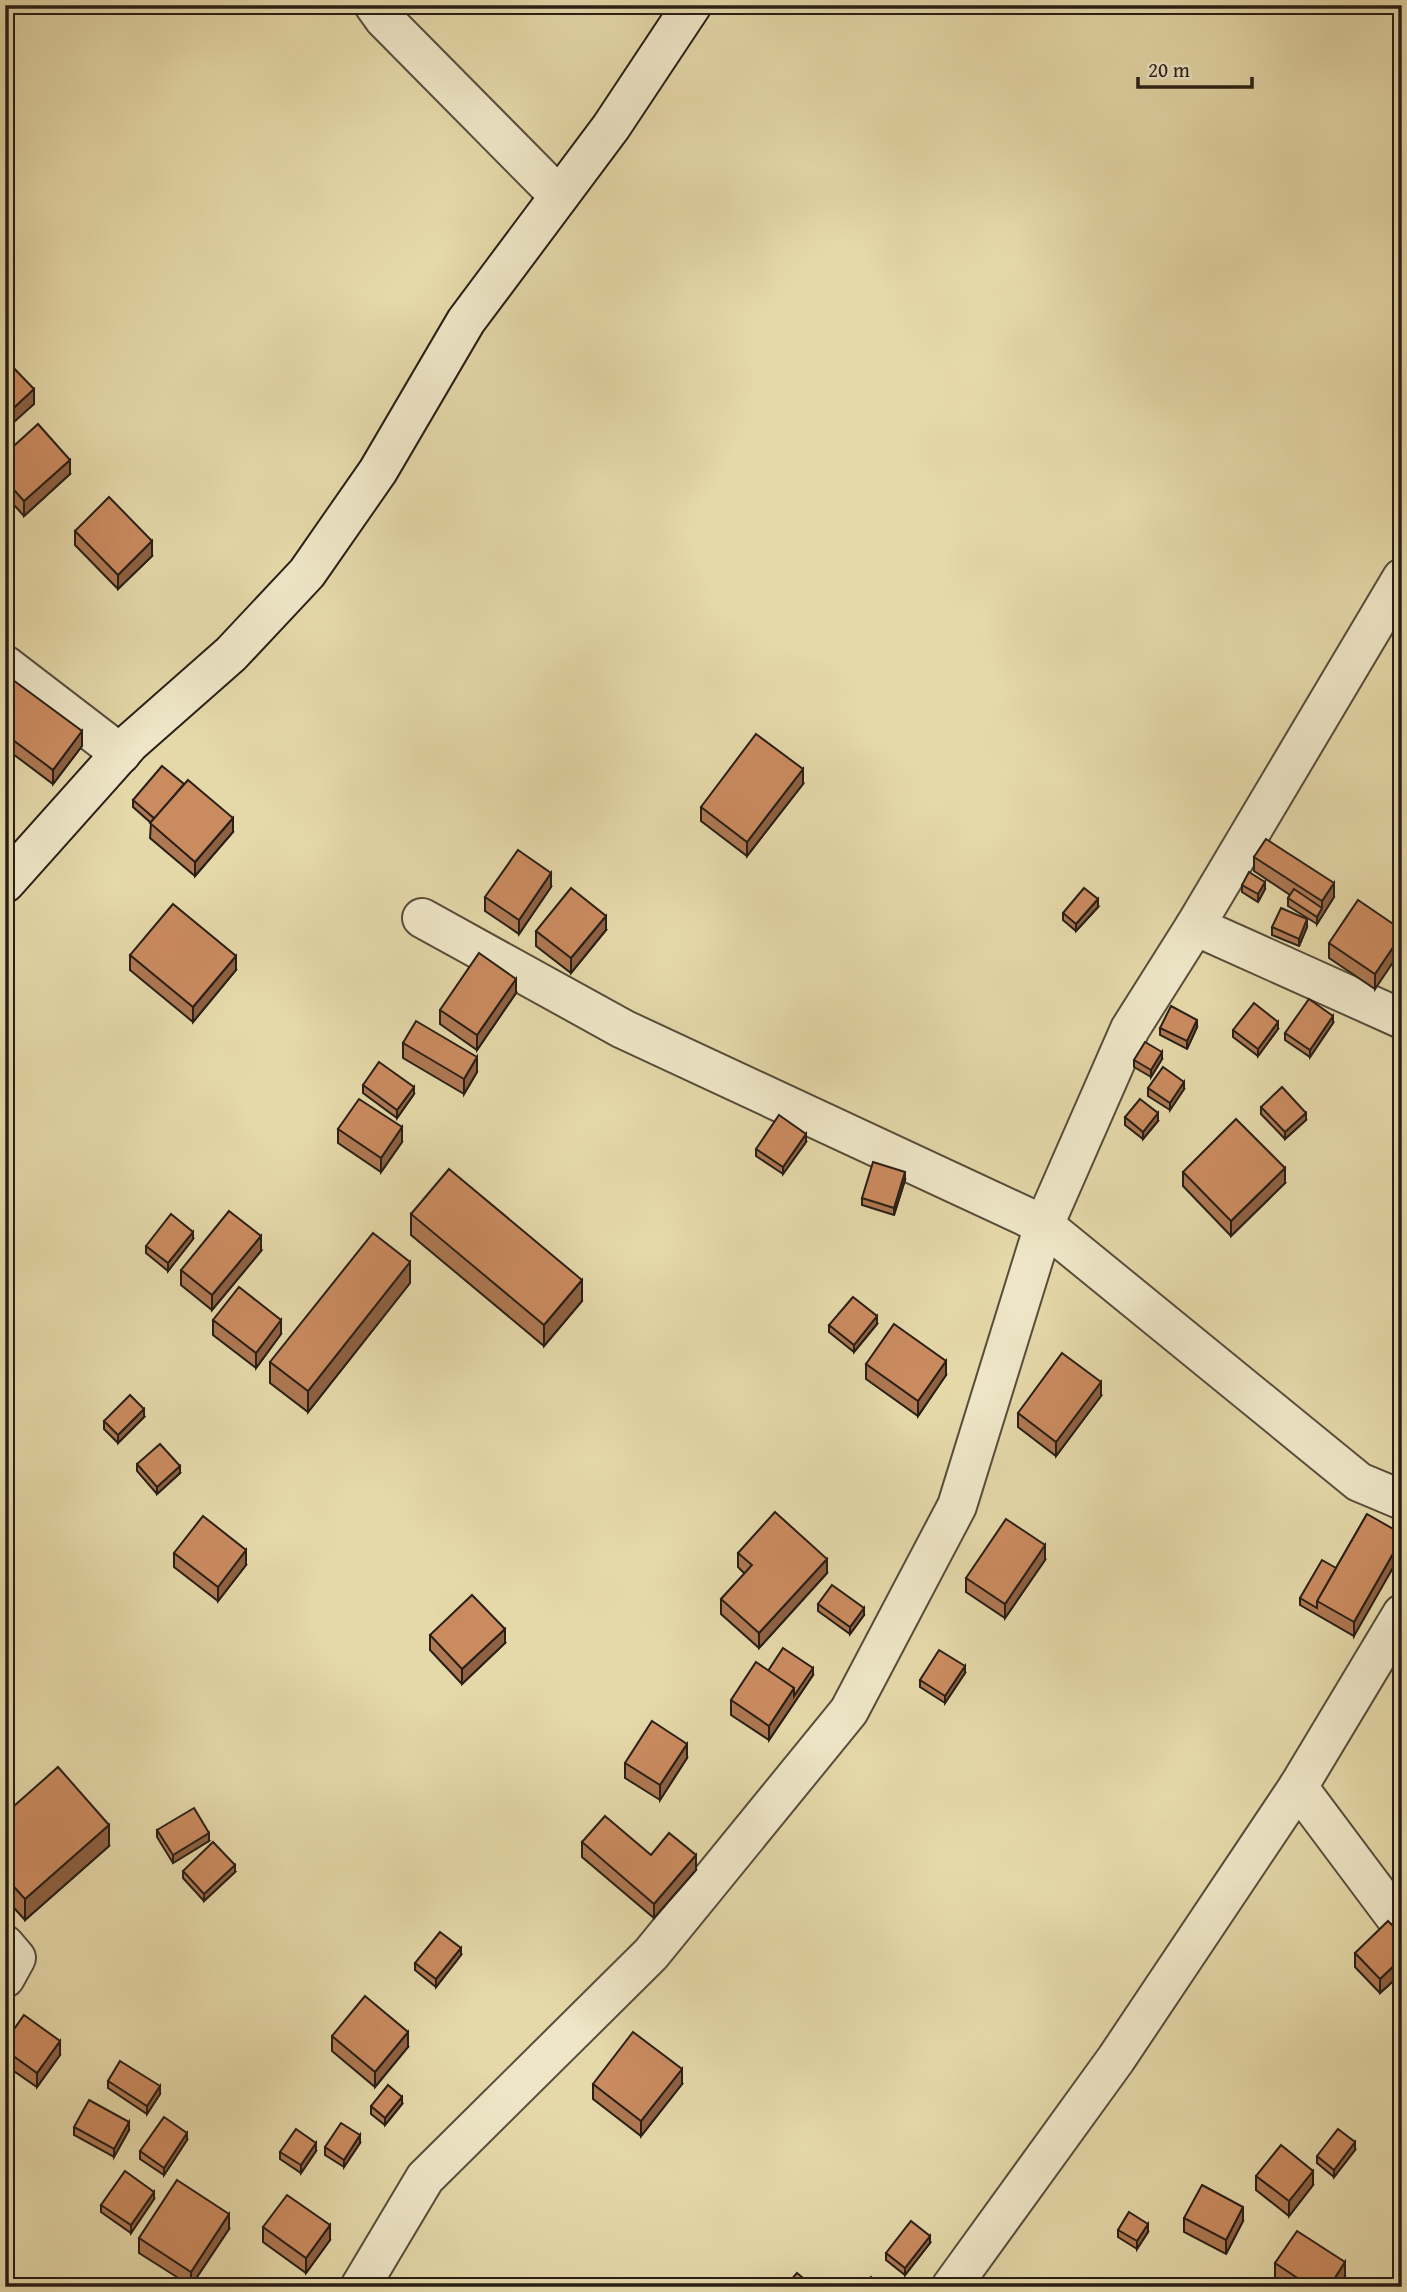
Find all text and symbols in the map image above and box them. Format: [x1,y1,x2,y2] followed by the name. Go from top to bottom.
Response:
[1138,46,1251,90] scale bar
[1148,54,1190,85] text: 20 m

